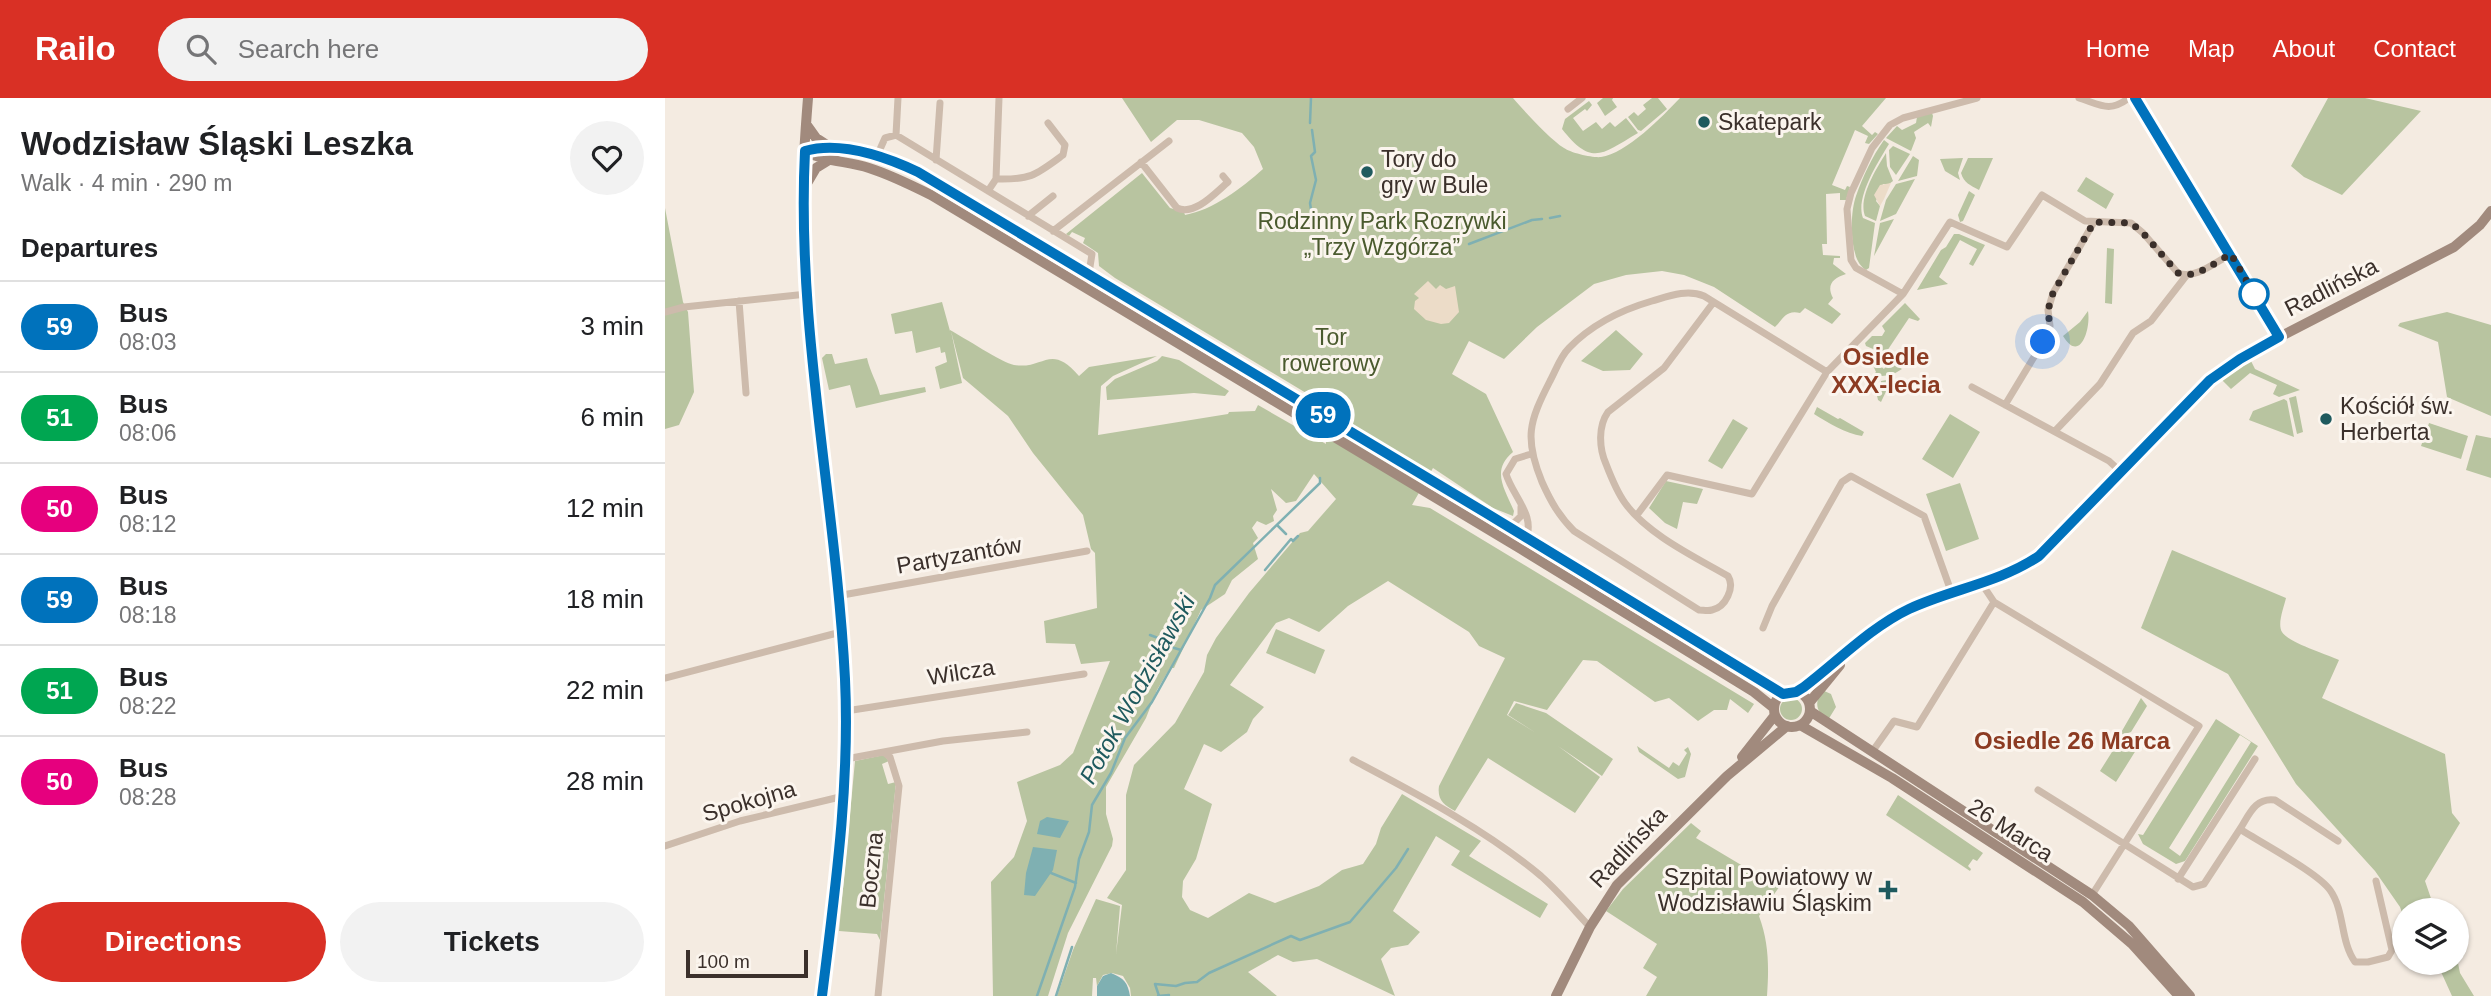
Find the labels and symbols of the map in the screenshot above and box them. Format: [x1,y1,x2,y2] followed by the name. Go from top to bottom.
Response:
[1718,109,1822,135] place label: Skatepark
[1696,114,1712,130] marker: Skatepark
[1381,146,1488,198] place label: Tory do gry w Bule
[1359,164,1375,180] marker: Tory do gry w Bule
[1257,208,1507,260] park label: Rodzinny Park Rozrywki „Trzy Wzgórza”
[2280,252,2382,322] street label: Radlińska
[2239,279,2269,309] unlabelled marker
[1282,324,1381,376] park label: Tor rowerowy
[2025,324,2060,359] your location
[1831,343,1941,398] district label: Osiedle XXX-lecia
[1291,392,1355,438] line badge: 59
[2340,393,2454,445] place label: Kościół św. Herberta
[2318,411,2334,427] marker: Kościół św. Herberta
[894,531,1024,579] street label: Partyzantów
[1074,589,1201,788] water label: Potok Wodzisławski
[926,654,997,690] street label: Wilcza
[1974,727,2171,754] district label: Osiedle 26 Marca
[699,775,799,827] street label: Spokojna
[1964,793,2058,867] street label: 26 Marca
[1584,801,1672,893] street label: Radlińska
[854,830,888,910] street label: Boczna
[1658,864,1872,916] place label: Szpital Powiatowy w Wodzisławiu Śląskim
[1878,880,1898,900] marker: Szpital Powiatowy w Wodzisławiu Śląskim
[686,947,809,979] scale bar

